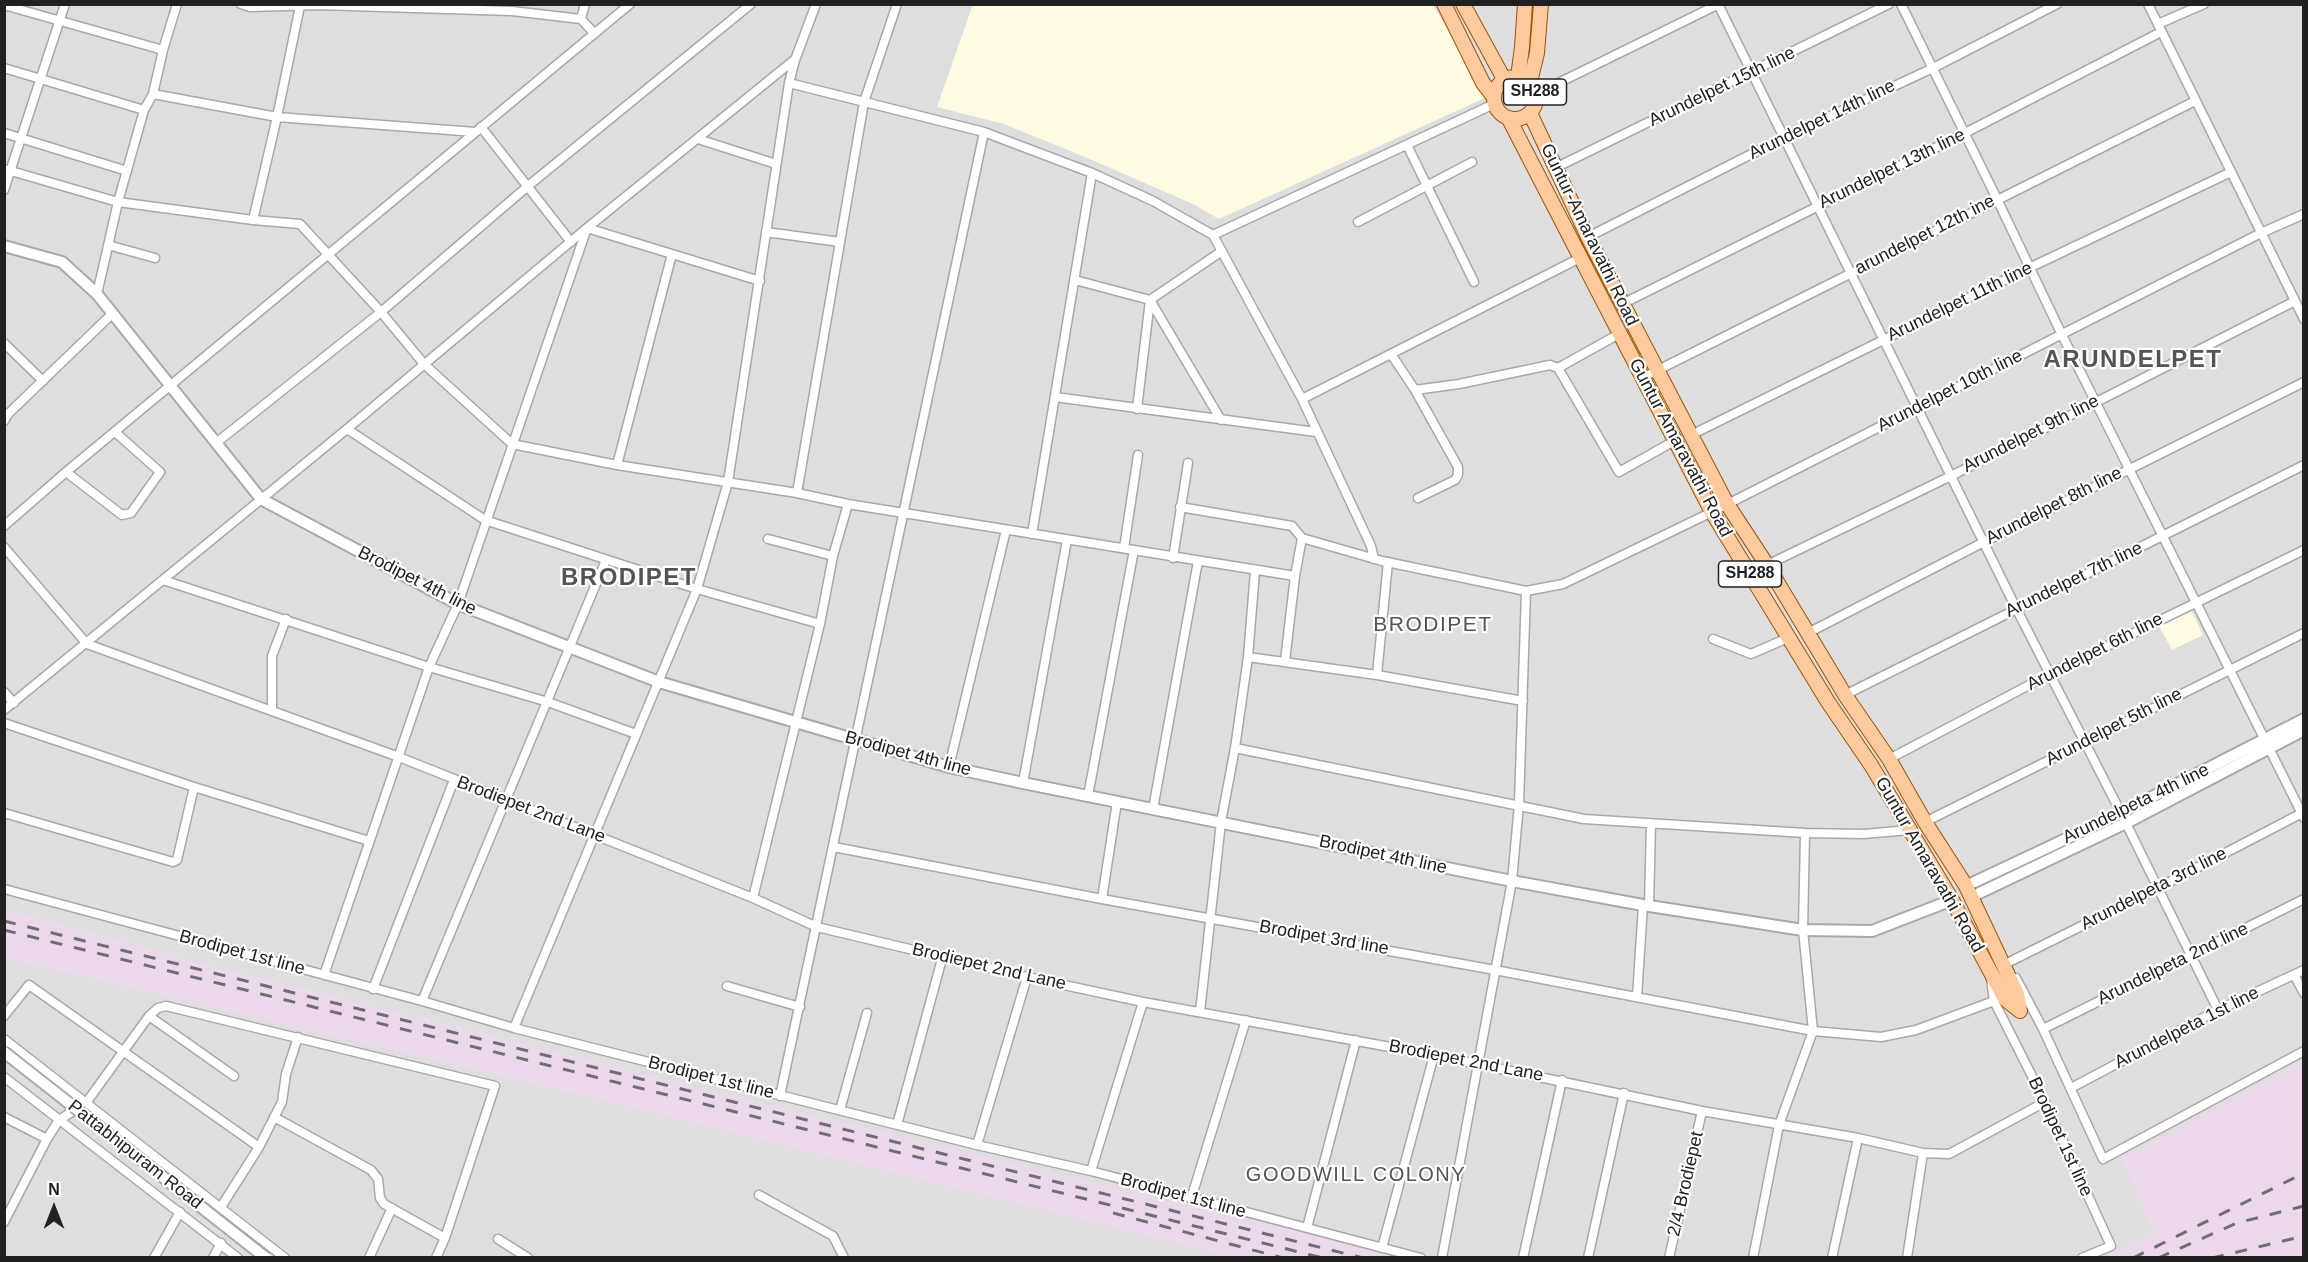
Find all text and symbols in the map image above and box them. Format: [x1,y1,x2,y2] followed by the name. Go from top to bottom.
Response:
[1645,42,1799,132] street label: Arundelpet 15th line
[1745,75,1899,165] street label: Arundelpet 14th line
[1504,79,1567,105] road number: SH288
[1815,124,1969,214] street label: Arundelpet 13th line
[1535,140,1643,330] street label: Guntur-Amaravathi Road
[1851,190,1999,280] street label: arundelpet 12th ine
[1884,257,2036,347] street label: Arundelpet 11th line
[1874,345,2026,437] street label: Arundelpet 10th line
[2043,346,2223,374] district label: ARUNDELPET
[1624,355,1736,541] street label: Guntur Amaravathi Road
[1959,390,2103,478] street label: Arundelpet 9th line
[1982,462,2126,550] street label: Arundelpet 8th line
[2002,537,2146,623] street label: Arundelpet 7th line
[354,542,480,620] street label: Brodipet 4th line
[1718,561,1782,587] road number: SH288
[561,564,697,592] district label: BRODIPET
[2023,608,2167,696] street label: Arundelpet 6th line
[1373,612,1493,638] district label: BRODIPET
[2042,683,2186,771] street label: Arundelpet 5th line
[842,727,974,781] street label: Brodipet 4th line
[2059,759,2213,849] street label: Arundelpeta 4th line
[454,772,608,848] street label: Brodiepet 2nd Lane
[1870,773,1988,957] street label: Guntur Amaravathi Road
[1317,831,1449,879] street label: Brodipet 4th line
[2077,843,2231,935] street label: Arundelpeta 3rd line
[1258,916,1390,960] street label: Brodipet 3rd line
[2094,918,2252,1010] street label: Arundelpeta 2nd line
[177,926,307,980] street label: Brodipet 1st line
[910,939,1068,995] street label: Brodiepet 2nd Lane
[2111,982,2263,1074] street label: Arundelpeta 1st line
[1387,1035,1545,1087] street label: Brodiepet 2nd Lane
[646,1052,776,1104] street label: Brodipet 1st line
[2023,1074,2097,1200] street label: Brodipet 1st line
[63,1096,207,1214] street label: Pattabhipuram Road
[1663,1129,1709,1239] street label: 2/4 Brodiepet
[1246,1163,1466,1187] district label: GOODWILL COLONY
[1118,1169,1248,1223] street label: Brodipet 1st line
[24,1178,84,1238] north arrow
[48,1181,60,1198] text: N

